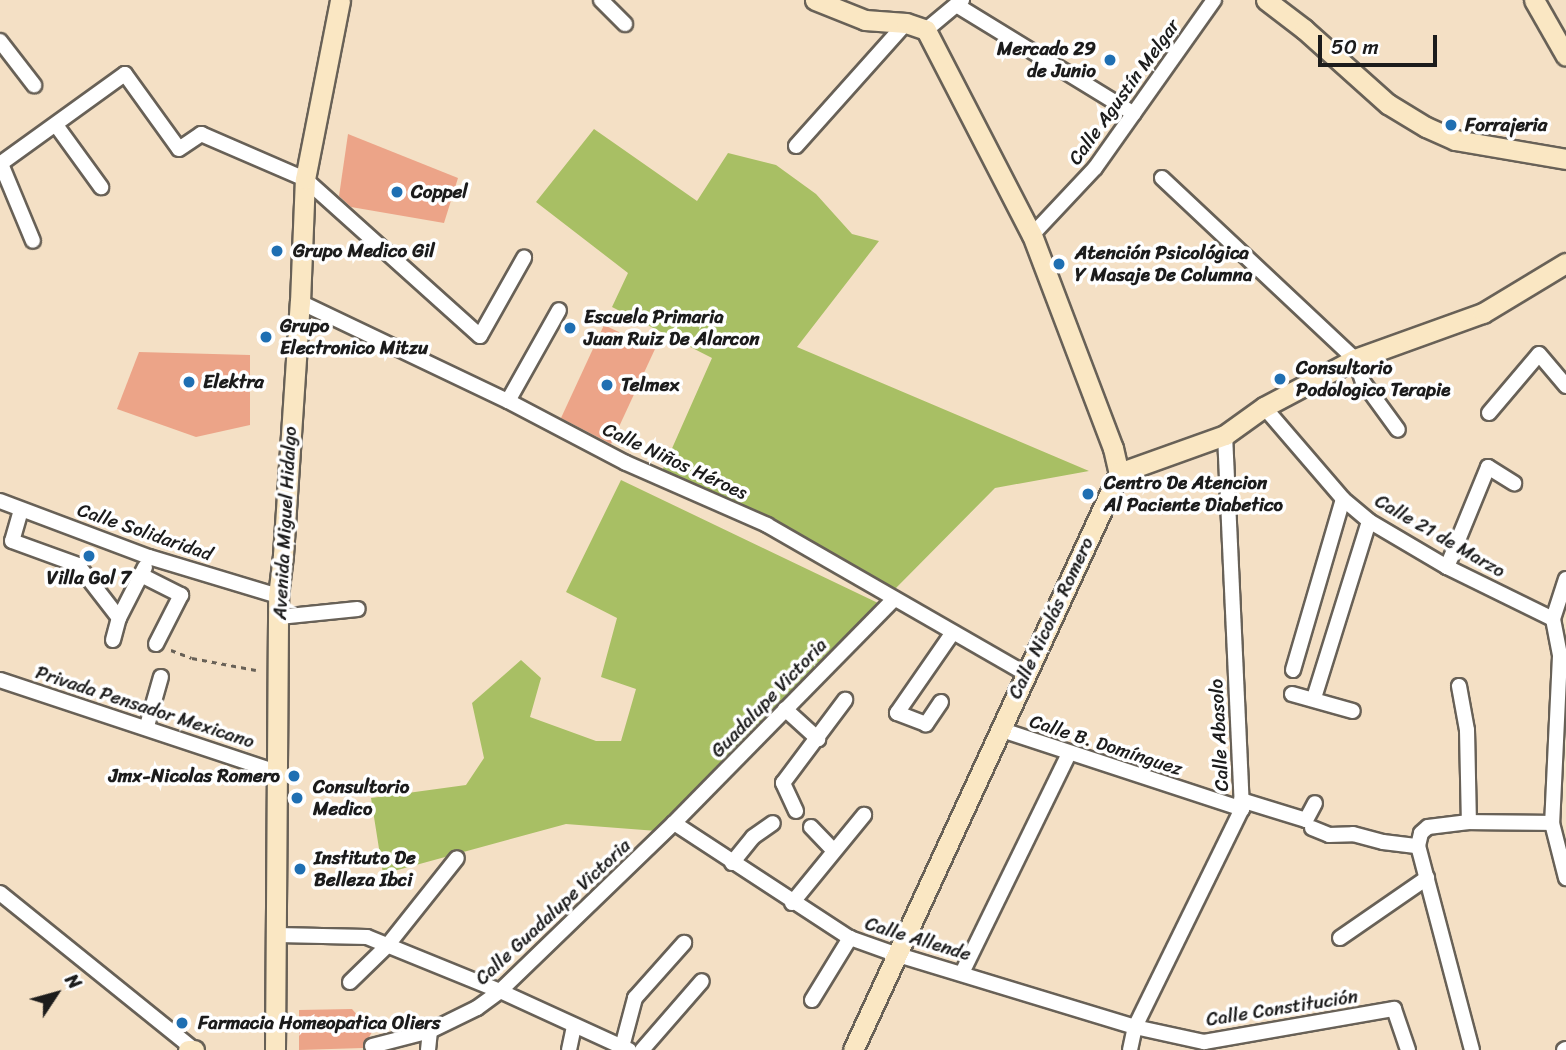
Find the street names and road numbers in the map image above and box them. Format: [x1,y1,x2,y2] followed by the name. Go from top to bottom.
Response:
[1064,15,1184,169] street label: Calle Agustín Melgar
[599,417,751,505] street label: Calle Niños Héroes
[269,426,301,620] street label: Avenida Miguel Hidalgo
[1371,489,1509,583] street label: Calle 21 de Marzo
[74,498,216,566] street label: Calle Solidaridad
[1004,534,1098,702] street label: Calle Nicolás Romero
[706,633,832,763] street label: Guadalupe Victoria
[33,661,257,753] street label: Privada Pensador Mexicano
[1205,678,1233,792] street label: Calle Abasolo
[1027,710,1185,780] street label: Calle B. Domínguez
[470,834,636,990] street label: Calle Guadalupe Victoria
[862,912,974,966] street label: Calle Allende
[1204,985,1360,1031] street label: Calle Constitución

